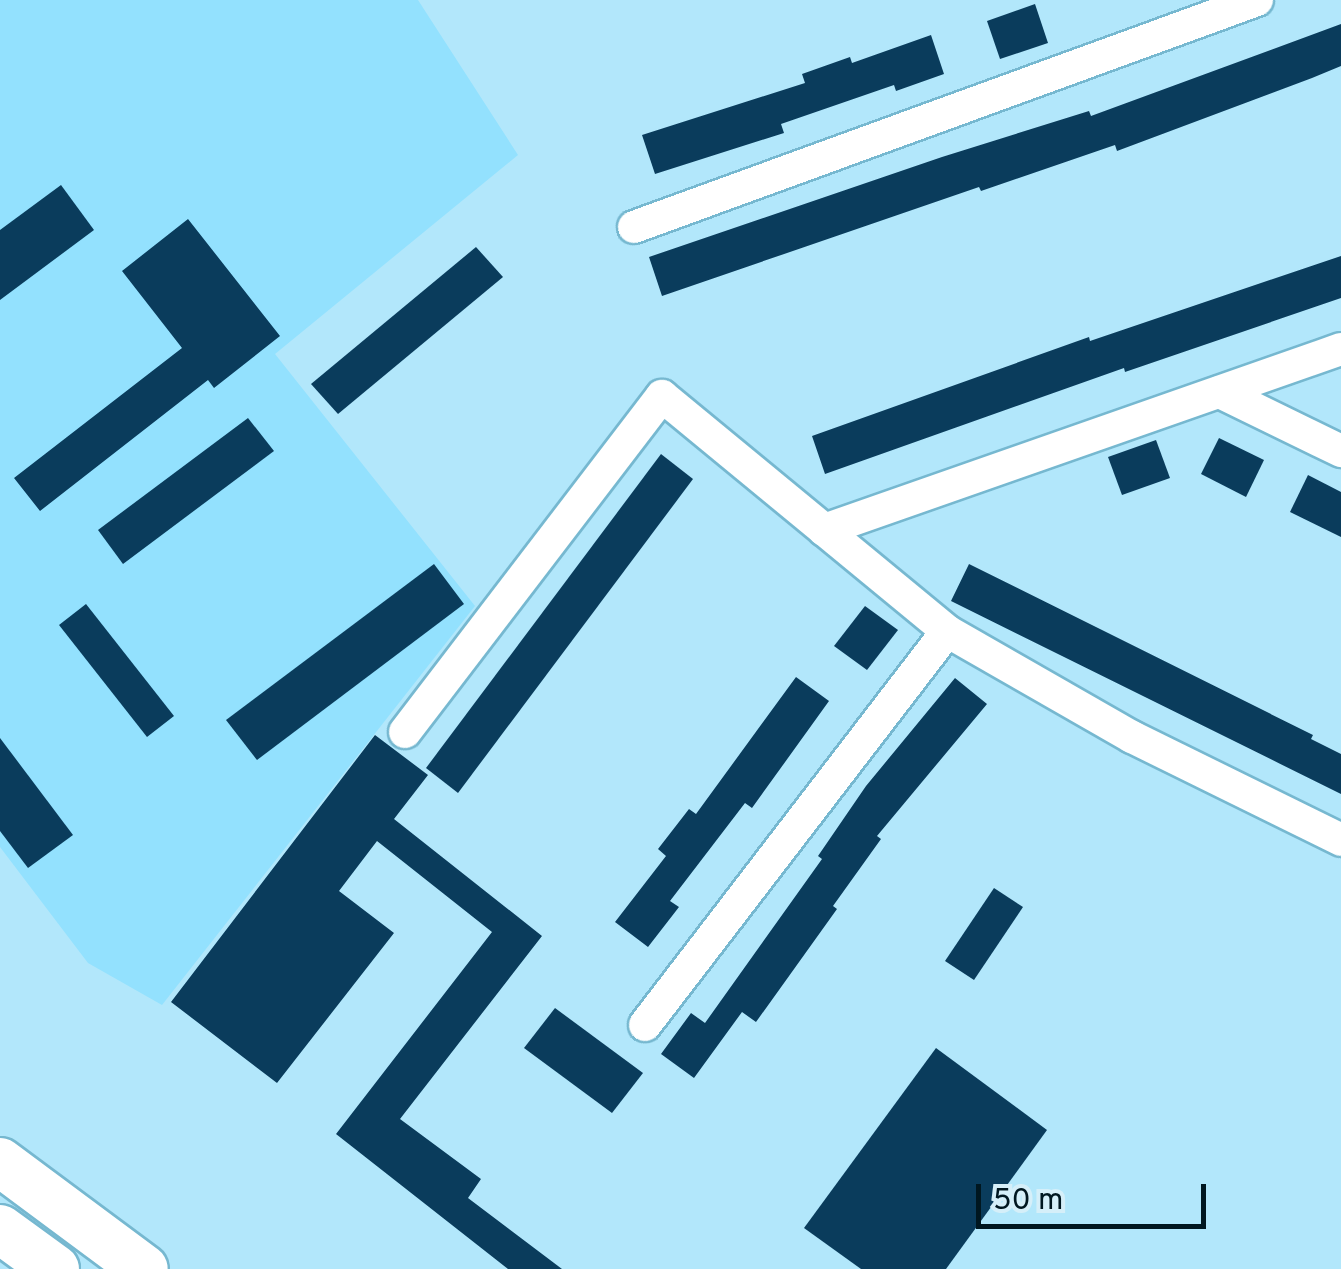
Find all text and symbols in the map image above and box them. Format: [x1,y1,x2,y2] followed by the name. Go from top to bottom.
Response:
[981,1164,1211,1226] scale bar
[993,1183,1063,1220] text: 50 m

